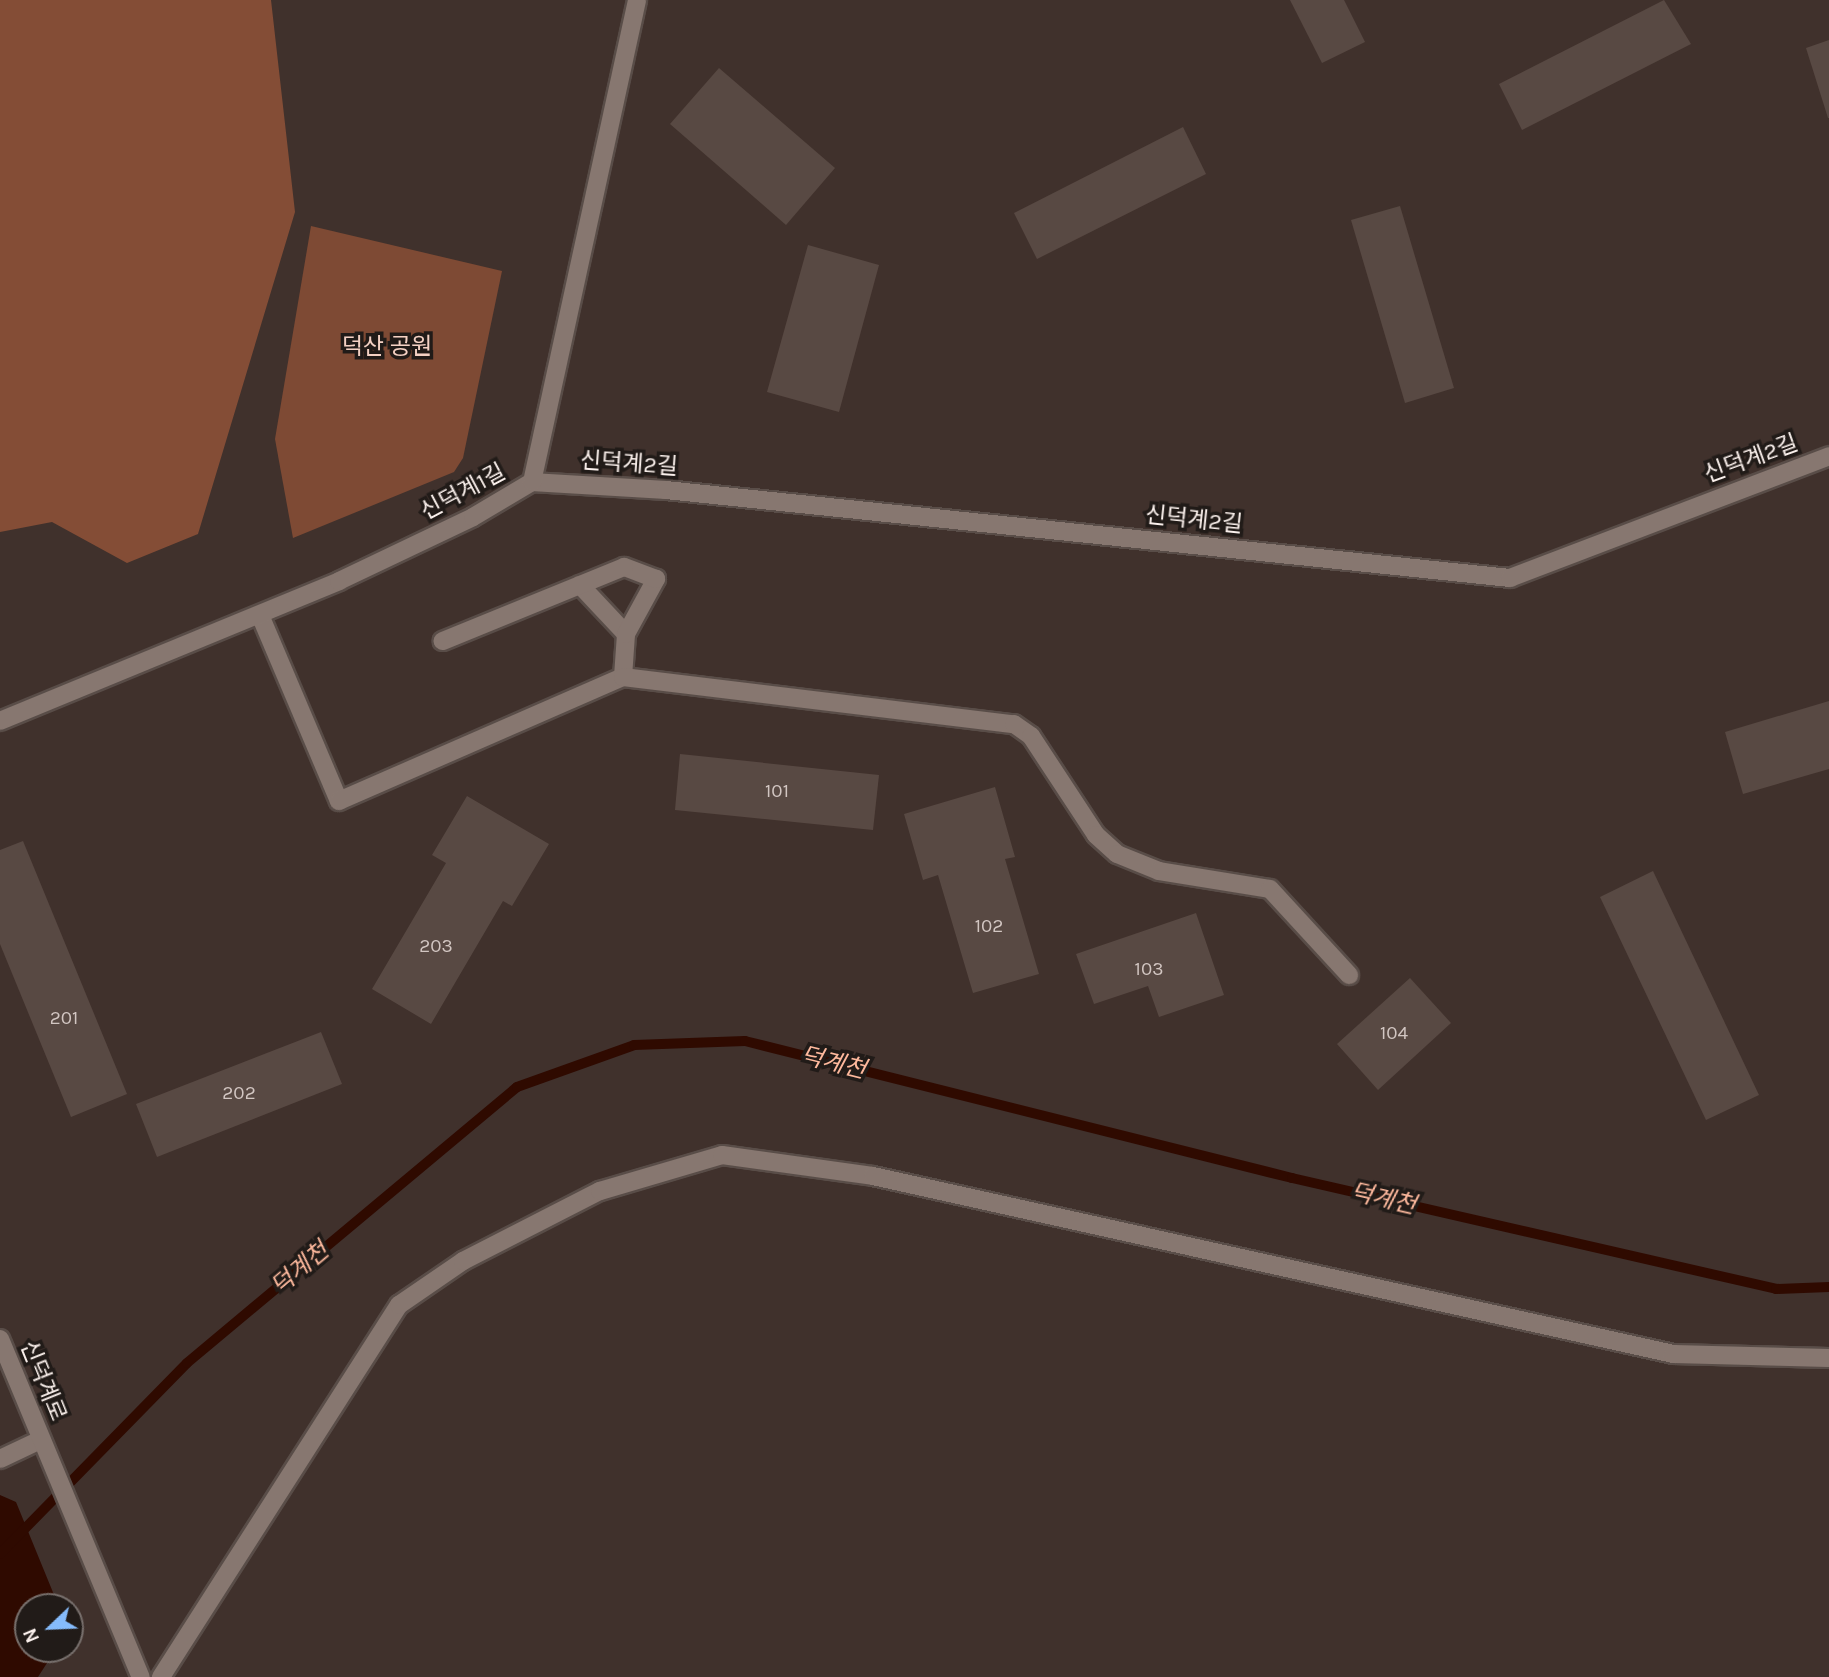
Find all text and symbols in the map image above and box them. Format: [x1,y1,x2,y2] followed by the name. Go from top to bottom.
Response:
[342,333,432,361] park label: 덕산 공원
[1700,429,1802,489] street label: 신덕계2길
[579,447,679,481] street label: 신덕계2길
[416,458,510,526] street label: 신덕계1길
[1144,501,1244,539] street label: 신덕계2길
[765,781,789,803] house number: 101
[975,916,1003,938] house number: 102
[419,936,453,958] house number: 203
[1135,959,1163,981] house number: 103
[50,1008,78,1030] house number: 201
[1380,1023,1408,1045] house number: 104
[797,1041,869,1085] water label: 덕계천
[222,1083,256,1105] house number: 202
[1347,1178,1419,1220] water label: 덕계천
[265,1237,335,1301] water label: 덕계천
[14,1337,72,1425] street label: 신덕계로
[14,1593,84,1663] north arrow
[19,1625,44,1646] text: N

